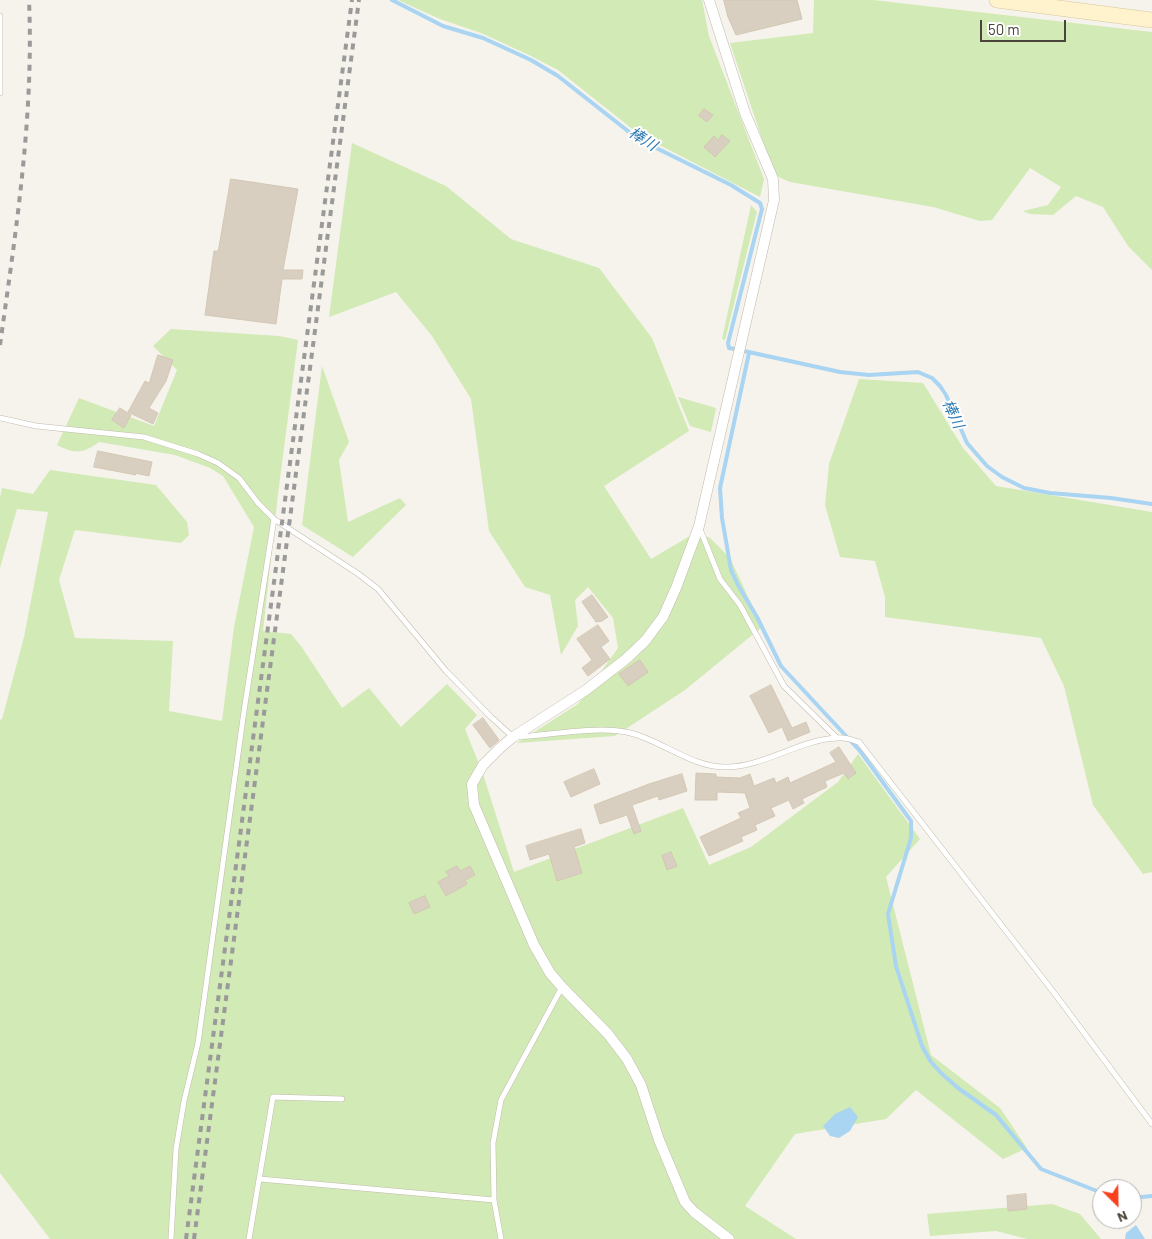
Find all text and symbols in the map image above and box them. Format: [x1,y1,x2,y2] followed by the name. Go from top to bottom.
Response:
[982,10,1068,42] scale bar
[988,20,1020,38] text: 50 m
[626,123,660,155] water label: 棒川
[939,397,967,431] water label: 棒川
[1092,1179,1142,1229] north arrow
[1115,1208,1130,1227] text: N

